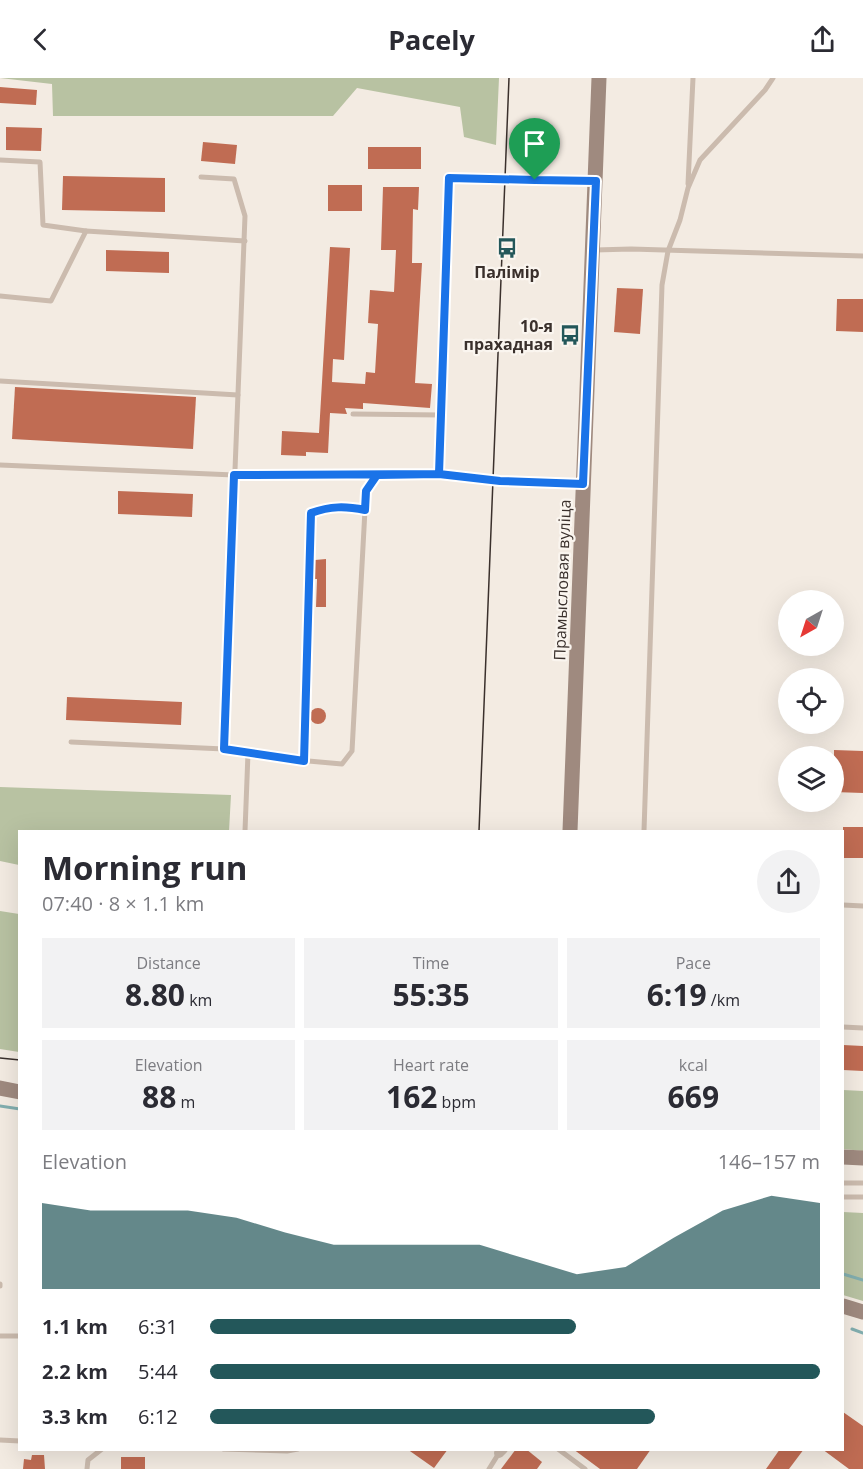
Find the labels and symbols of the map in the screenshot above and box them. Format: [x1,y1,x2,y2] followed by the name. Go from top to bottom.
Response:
[509,118,560,180] pin
[495,236,519,260] bus stop icon: Палімір
[474,261,540,283] place label: Палімір
[464,315,553,355] place label: 10-я прахадная
[558,323,582,347] bus stop icon: 10-я прахадная
[548,499,576,661] street label: Прамысловая вуліца
[778,590,844,656] north arrow

